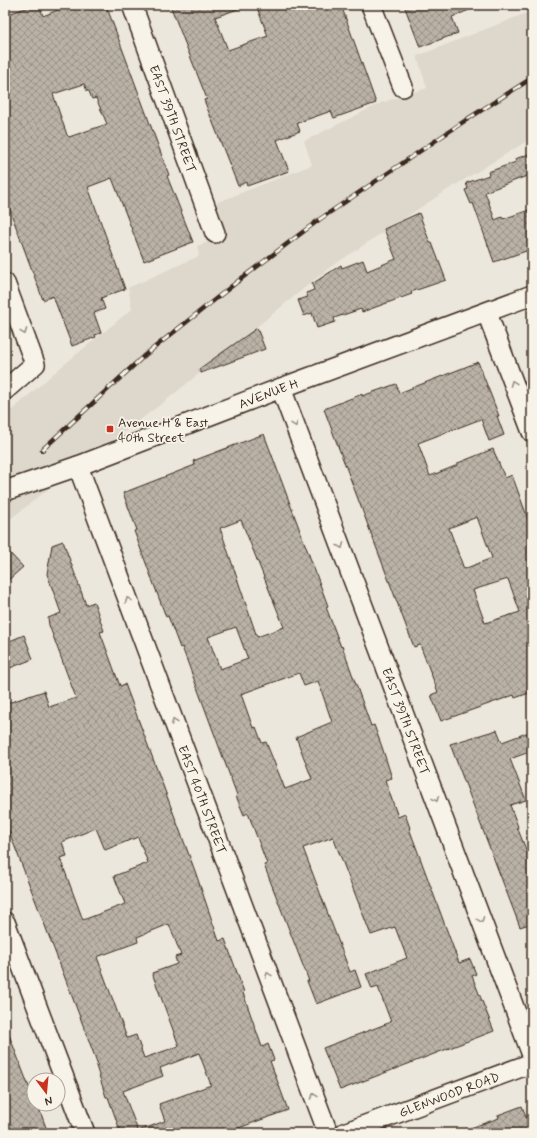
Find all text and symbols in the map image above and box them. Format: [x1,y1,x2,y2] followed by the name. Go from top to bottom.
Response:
[145,63,199,176] street label: EAST 39TH STREET
[19,329,27,336] one-way arrow
[236,375,301,413] street label: AVENUE H
[510,379,518,386] one-way arrow
[118,415,208,447] place label: Avenue H & East 40th Street
[290,421,299,428] one-way arrow
[105,424,115,434] marker: Avenue H & East 40th Street
[336,542,344,549] one-way arrow
[125,597,133,604] one-way arrow
[377,666,433,778] street label: EAST 39TH STREET
[170,718,178,725] one-way arrow
[173,743,230,857] street label: EAST 40TH STREET
[431,795,439,802] one-way arrow
[477,917,485,924] one-way arrow
[265,971,273,978] one-way arrow
[397,1069,502,1122] street label: GLENWOOD ROAD
[26,1072,66,1112] north arrow
[43,1093,54,1108] text: N
[310,1093,319,1100] one-way arrow

